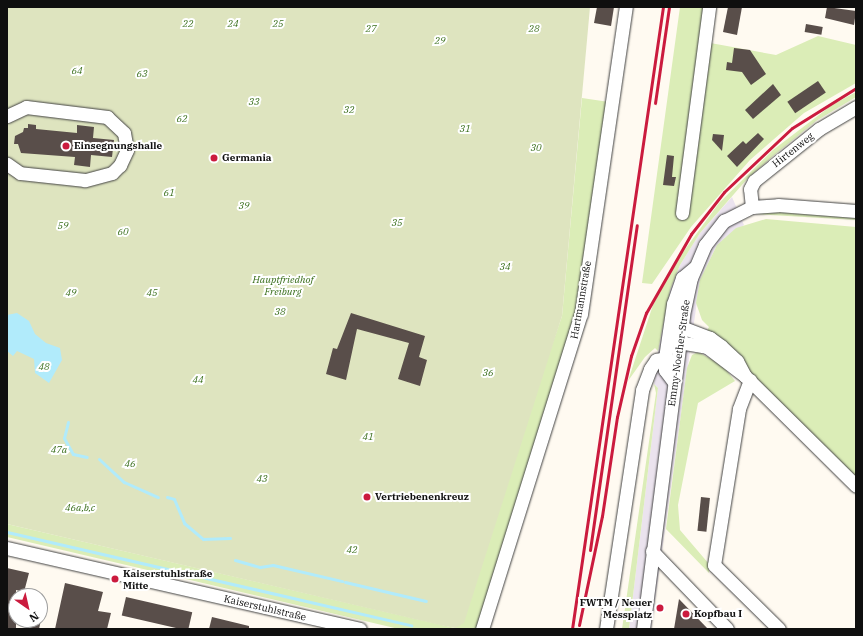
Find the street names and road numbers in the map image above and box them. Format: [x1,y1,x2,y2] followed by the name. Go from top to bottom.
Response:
[770,130,816,170] street label: Hirtenweg
[568,260,594,340] street label: Hartmannstraße
[666,299,692,407] street label: Emmy-Noether-Straße
[223,593,307,623] street label: Kaiserstuhlstraße

